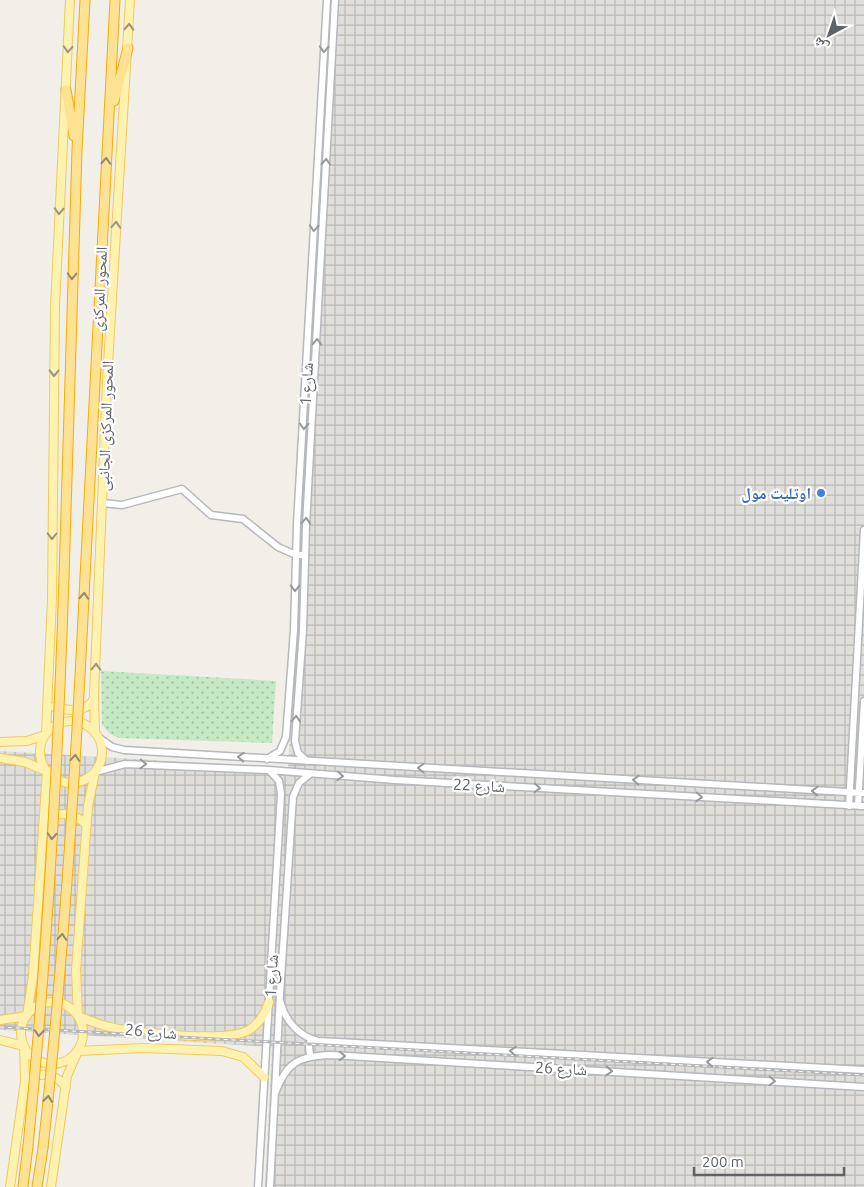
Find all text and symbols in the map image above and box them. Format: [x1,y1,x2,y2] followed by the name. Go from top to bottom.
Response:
[804,10,854,60] north arrow
[123,23,134,31] one-way arrow
[810,33,832,56] text: ش
[62,45,73,53] one-way arrow
[318,45,329,53] one-way arrow
[101,157,112,165] one-way arrow
[321,158,331,166] one-way arrow
[53,207,64,215] one-way arrow
[111,220,122,228] one-way arrow
[309,225,320,233] one-way arrow
[88,246,112,332] street label: المحور المركزى
[67,272,78,280] one-way arrow
[311,337,322,345] one-way arrow
[94,360,118,492] street label: المحور المركزى الجانبى
[296,362,318,406] street label: شارع 1
[49,370,59,378] one-way arrow
[298,422,309,430] one-way arrow
[741,484,811,503] place label: اوتليت مول
[815,487,827,499] marker: اوتليت مول
[300,517,311,525] one-way arrow
[47,532,57,540] one-way arrow
[290,584,300,592] one-way arrow
[79,591,90,599] one-way arrow
[90,662,101,670] one-way arrow
[291,714,302,722] one-way arrow
[237,752,245,763] one-way arrow
[70,754,81,762] one-way arrow
[139,759,147,770] one-way arrow
[417,763,425,774] one-way arrow
[336,770,344,781] one-way arrow
[452,775,506,797] street label: شارع 22
[631,775,639,786] one-way arrow
[533,782,541,793] one-way arrow
[811,786,819,797] one-way arrow
[695,791,703,802] one-way arrow
[47,832,58,840] one-way arrow
[57,933,68,941] one-way arrow
[261,954,283,998] street label: شارع 1
[124,1020,178,1044] street label: شارع 26
[34,1029,45,1037] one-way arrow
[509,1046,517,1057] one-way arrow
[339,1051,347,1061] one-way arrow
[706,1057,714,1068] one-way arrow
[534,1058,588,1080] street label: شارع 26
[606,1065,614,1076] one-way arrow
[768,1075,776,1086] one-way arrow
[42,1095,53,1103] one-way arrow
[694,1144,844,1176] scale bar
[702,1153,744,1170] text: 200 m

